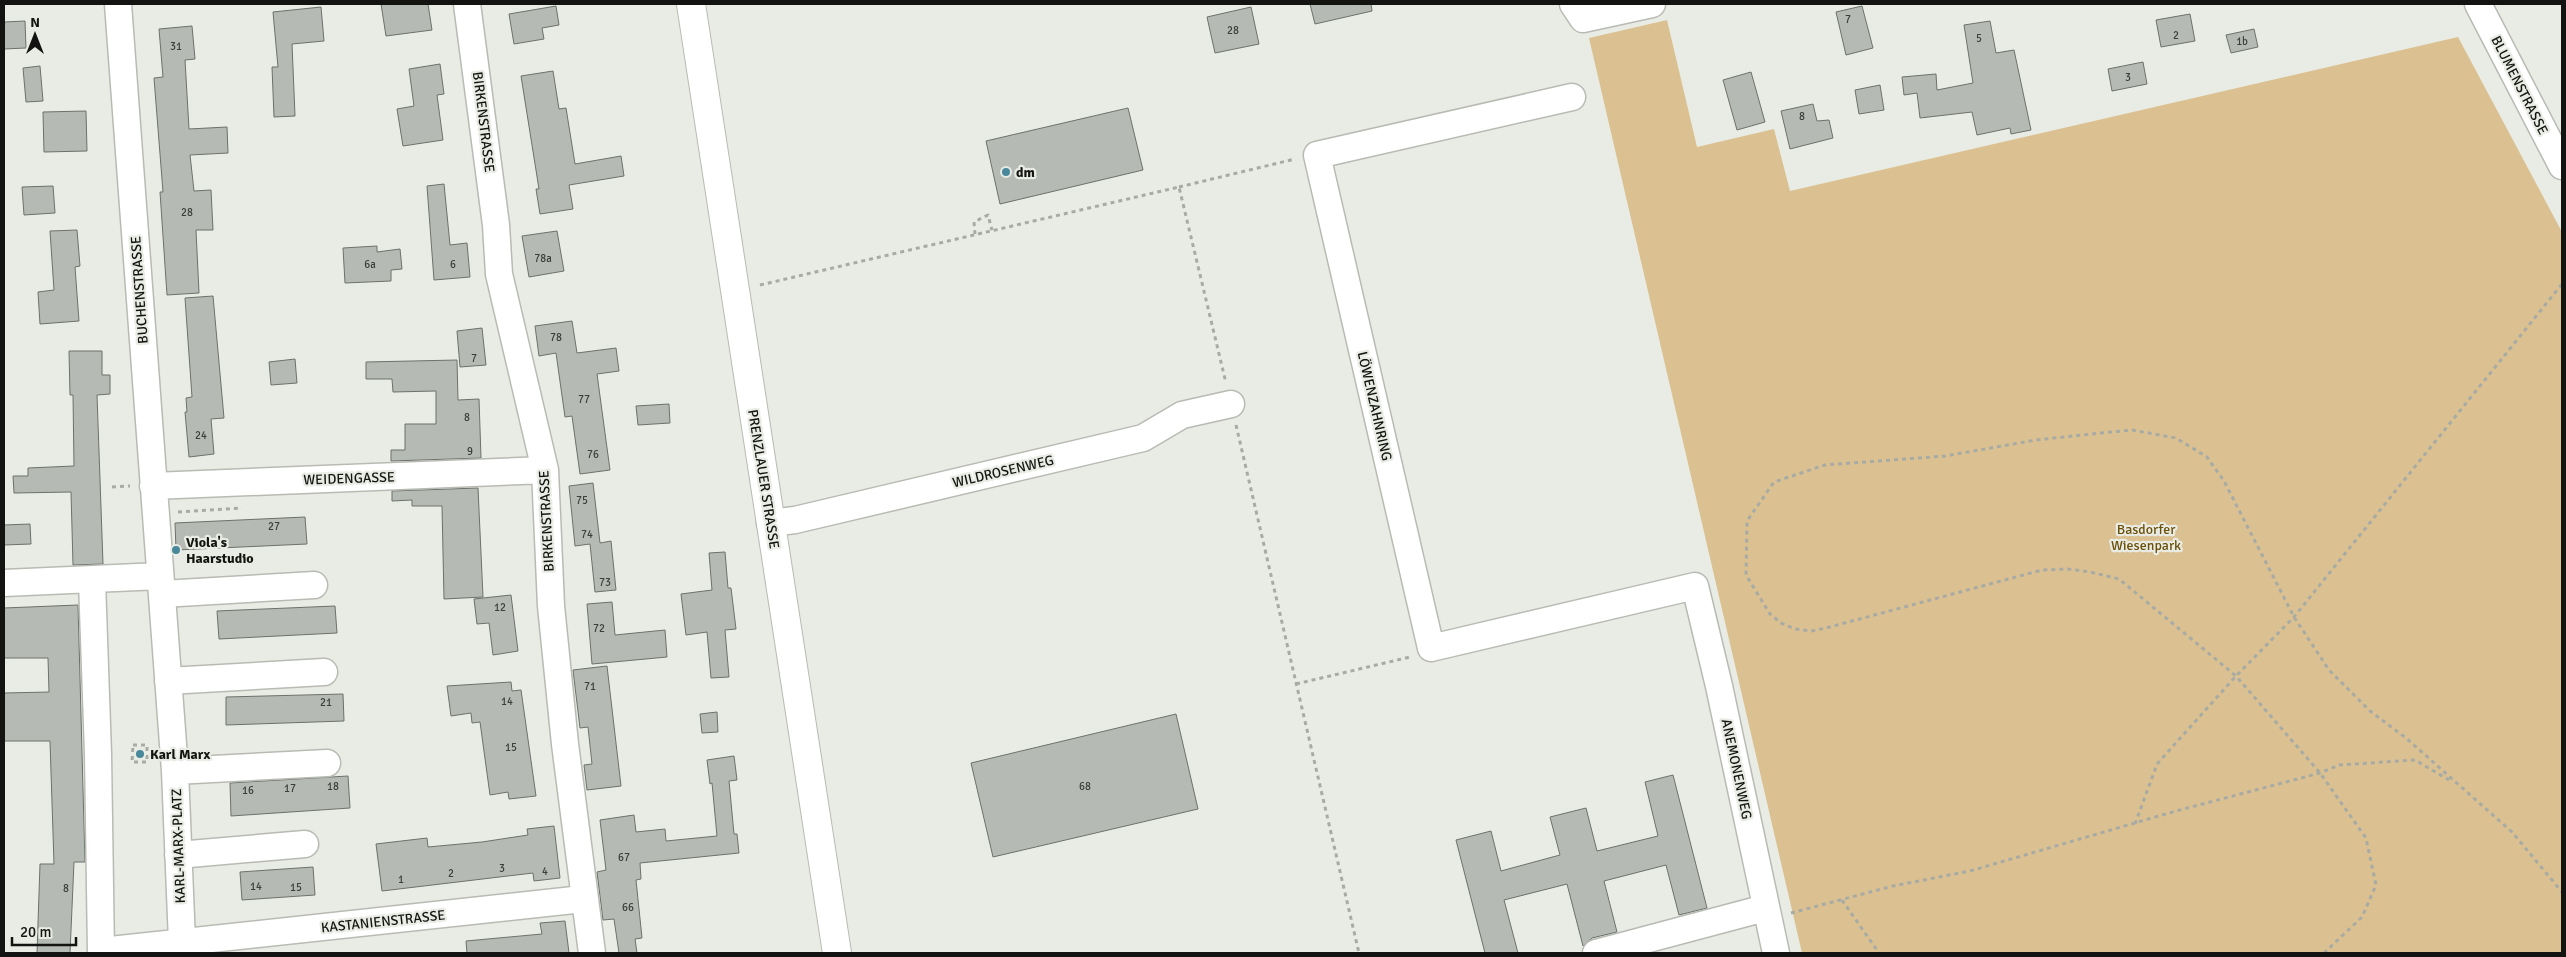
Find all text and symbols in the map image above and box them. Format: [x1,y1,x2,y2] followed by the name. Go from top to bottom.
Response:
[10,10,60,60] north arrow
[1845,13,1851,26] house number: 7
[30,14,40,31] text: N
[1227,24,1239,37] house number: 28
[2173,29,2179,42] house number: 2
[1976,32,1982,45] house number: 5
[2487,33,2552,137] street label: BLUMENSTRASSE
[2236,35,2248,48] house number: 1b
[170,40,182,53] house number: 31
[469,71,498,174] street label: BIRKENSTRASSE
[2125,71,2131,84] house number: 3
[1799,110,1805,123] house number: 8
[1016,164,1035,181] place label: dm
[1000,166,1012,178] marker: dm
[181,206,193,219] house number: 28
[127,236,152,344] street label: BUCHENSTRASSE
[534,252,552,265] house number: 78a
[364,258,376,271] house number: 6a
[450,258,456,271] house number: 6
[550,331,562,344] house number: 78
[1354,350,1395,463] street label: LÖWENZAHNRING
[471,352,477,365] house number: 7
[578,393,590,406] house number: 77
[744,408,783,550] street label: PRENZLAUER STRASSE
[464,411,470,424] house number: 8
[195,429,207,442] house number: 24
[467,445,473,458] house number: 9
[587,448,599,461] house number: 76
[951,452,1056,491] street label: WILDROSENWEG
[303,468,395,489] street label: WEIDENGASSE
[535,470,558,572] street label: BIRKENSTRASSE
[576,494,588,507] house number: 75
[268,520,280,533] house number: 27
[2111,521,2181,554] park label: Basdorfer Wiesenpark
[581,528,593,541] house number: 74
[186,534,254,567] place label: Viola's Haarstudio
[170,544,182,556] marker: Viola's Haarstudio
[599,576,611,589] house number: 73
[494,601,506,614] house number: 12
[593,622,605,635] house number: 72
[584,680,596,693] house number: 71
[501,695,513,708] house number: 14
[320,696,332,709] house number: 21
[1718,717,1755,821] street label: ANEMONENWEG
[505,741,517,754] house number: 15
[150,746,210,763] place label: Karl Marx
[134,748,146,760] marker: Karl Marx
[327,780,339,793] house number: 18
[1079,780,1091,793] house number: 68
[284,782,296,795] house number: 17
[242,784,254,797] house number: 16
[168,788,189,904] street label: KARL-MARX-PLATZ
[618,851,630,864] house number: 67
[499,862,505,875] house number: 3
[542,865,548,878] house number: 4
[448,867,454,880] house number: 2
[398,873,404,886] house number: 1
[250,880,262,893] house number: 14
[290,881,302,894] house number: 15
[63,882,69,895] house number: 8
[622,901,634,914] house number: 66
[320,907,446,936] street label: KASTANIENSTRASSE
[12,914,76,946] scale bar
[20,923,51,941] text: 20 m

